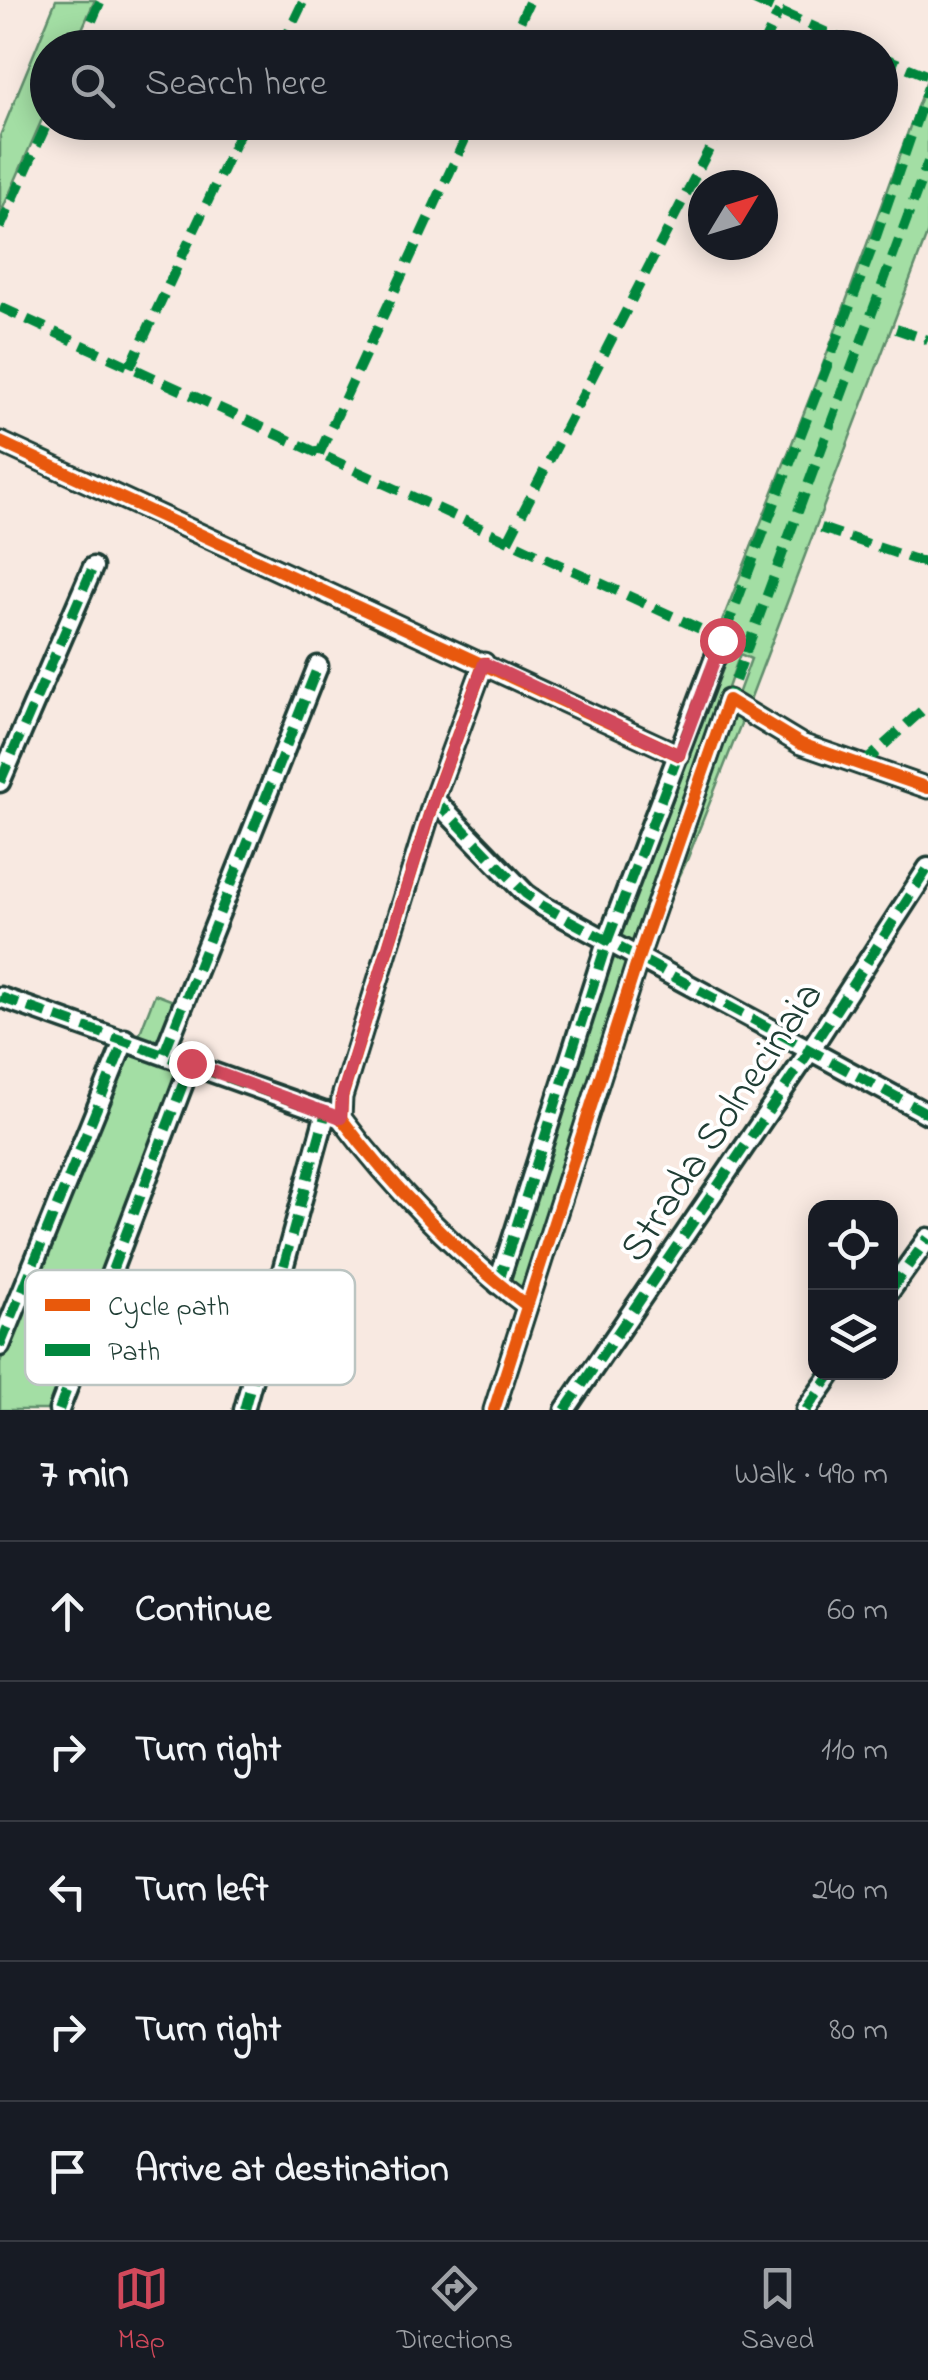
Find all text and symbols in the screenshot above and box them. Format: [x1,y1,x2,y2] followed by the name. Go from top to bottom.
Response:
[30,30,898,140] search box
[145,57,327,113] text: Search here
[65,58,120,113] icon: search
[688,170,778,260] north arrow
[700,618,746,664] route start
[606,970,840,1275] street label: Strada Solnecinaia
[169,1041,215,1087] route end
[808,1200,898,1380] map controls
[808,1200,898,1290] button: locate
[25,1270,355,1385] legend
[108,1288,230,1329] text: Cycle path
[808,1290,898,1380] button: layers
[108,1333,160,1374] text: Path
[40,1445,129,1506] text: 7 min
[734,1452,888,1499] text: Walk · 490 m
[135,1583,271,1639] text: Continue
[40,1584,95,1639] icon: ahead
[827,1588,888,1635] text: 60 m
[135,1723,281,1779] text: Turn right
[40,1724,95,1779] icon: right
[821,1728,888,1775] text: 110 m
[135,1863,268,1919] text: Turn left
[40,1864,95,1919] icon: left
[812,1868,888,1915] text: 240 m
[135,2003,281,2059] text: Turn right
[40,2004,95,2059] icon: right
[829,2008,888,2055] text: 80 m
[135,2143,449,2199] text: Arrive at destination
[40,2144,95,2199] icon: arrive
[114,2261,169,2362] tab: Map
[397,2261,513,2362] tab: Directions
[741,2261,814,2362] tab: Saved

